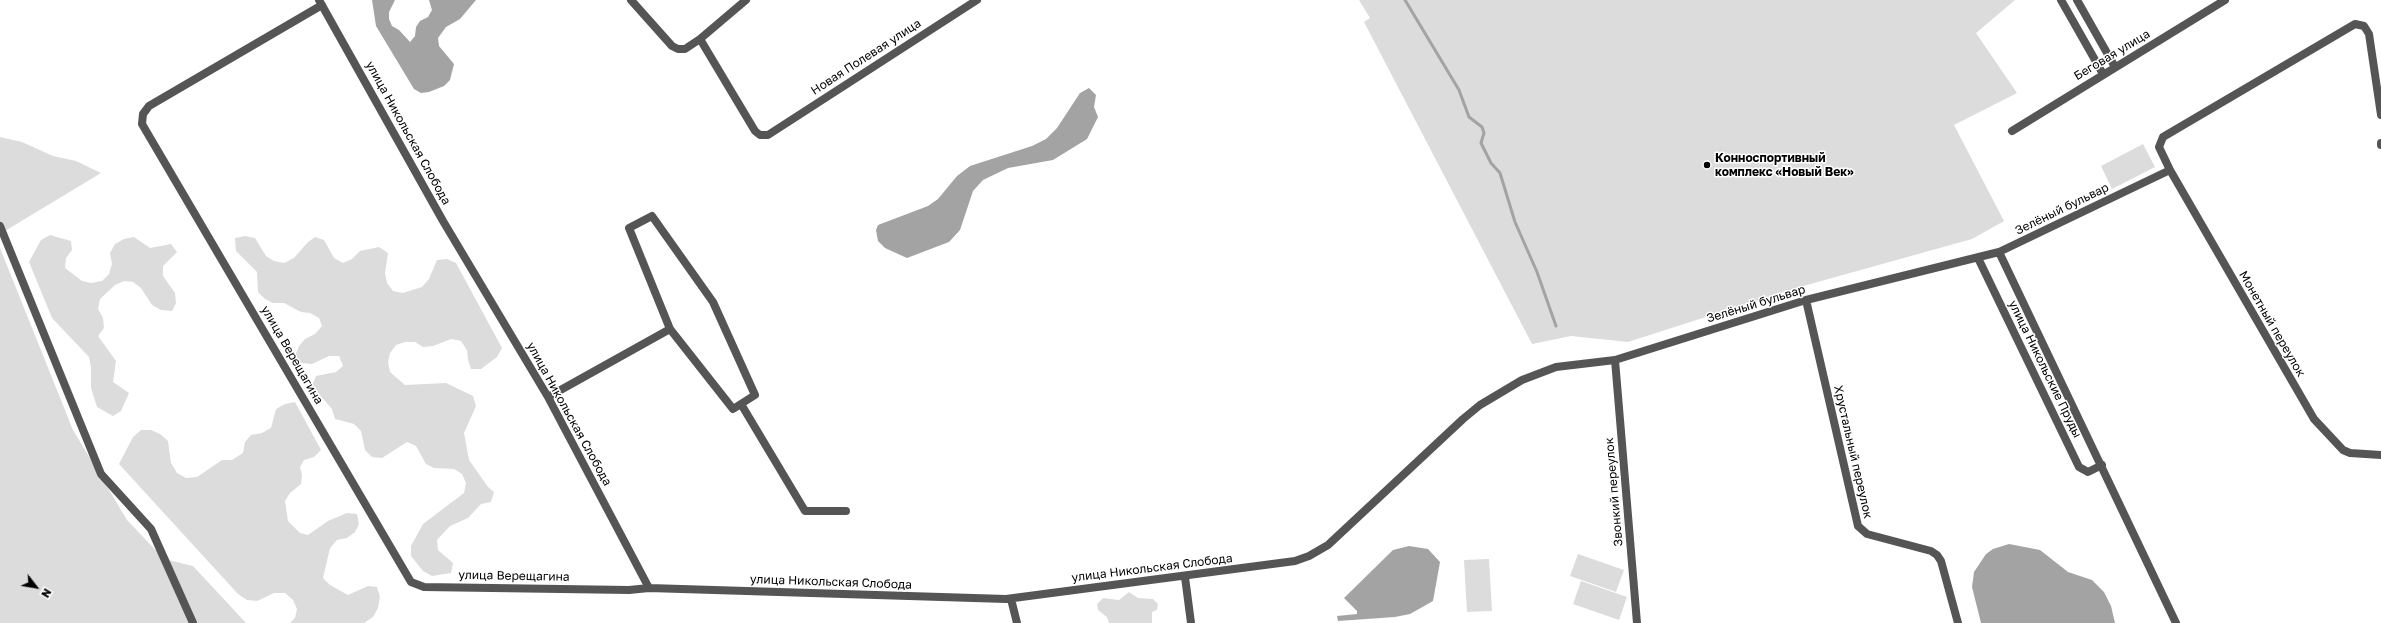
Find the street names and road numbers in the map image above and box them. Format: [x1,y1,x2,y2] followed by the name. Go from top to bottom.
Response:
[808,16,924,98] street label: Новая Полевая улица
[2071,27,2153,83] street label: Беговая улица
[362,59,454,207] street label: улица Никольская Слобода
[2013,180,2111,238] street label: Зелёный бульвар
[2236,269,2308,379] street label: Монетный переулок
[1705,282,1807,326] street label: Зелёный бульвар
[2005,298,2085,440] street label: улица Никольские Пруды
[258,303,326,407] street label: улица Верещагина
[523,340,615,488] street label: улица Никольская Слобода
[1831,384,1875,520] street label: Хрустальный переулок
[1602,437,1626,547] street label: Звонкий переулок
[1071,551,1233,585] street label: улица Никольская Слобода
[458,568,570,584] street label: улица Верещагина
[750,572,912,592] street label: улица Никольская Слобода

